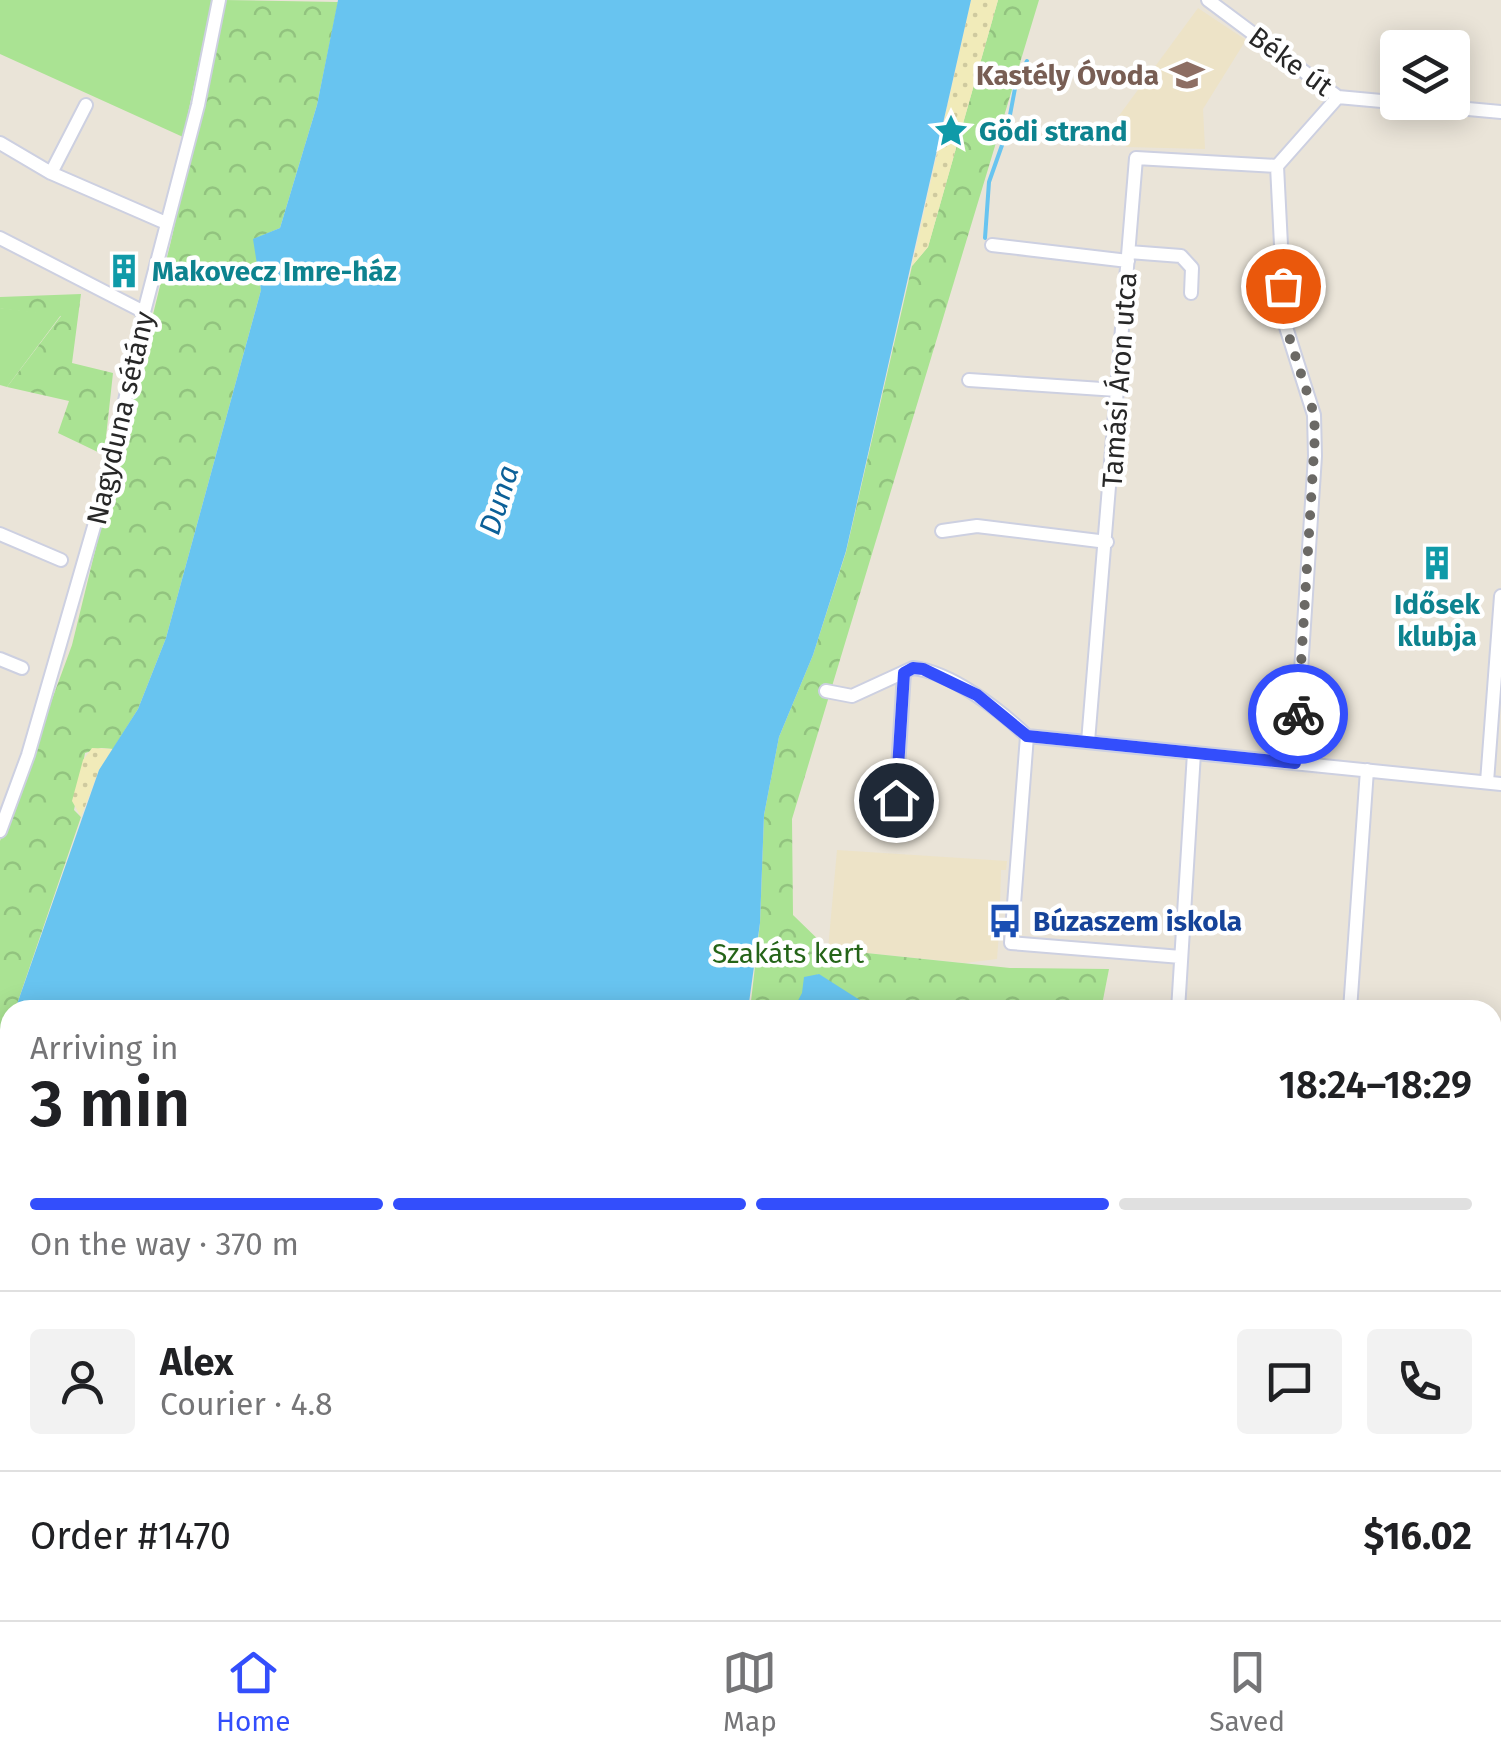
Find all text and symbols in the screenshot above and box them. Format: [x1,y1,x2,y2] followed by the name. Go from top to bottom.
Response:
[1242,20,1340,103] street label: Béke út
[1380,30,1470,120] map controls
[1380,30,1470,120] button: layers
[1168,56,1206,94] school or university icon: Kastély Óvoda
[976,59,1159,92] place label: Kastély Óvoda
[932,112,970,150] place icon: Gödi strand
[979,115,1128,148] place label: Gödi strand
[1241,244,1326,329] pin
[105,252,143,290] building icon: Makovecz Imre-ház
[152,255,397,288] place label: Makovecz Imre-ház
[1256,259,1311,314] icon: bag
[1095,271,1143,489] street label: Tamási Áron utca
[80,308,161,528] street label: Nagyduna sétány
[471,461,527,539] water label: Duna
[1418,544,1456,582] building icon: Idősek klubja
[1394,588,1480,653] place label: Idősek klubja
[1248,664,1348,764] courier
[1271,687,1326,742] icon: bike
[854,758,939,843] pin
[869,773,924,828] icon: home
[986,902,1024,940] bus stop icon: Búzaszem iskola
[1033,905,1242,938] place label: Búzaszem iskola
[712,937,865,970] park label: Szakáts kert
[30,1029,178,1067] text: Arriving in
[1279,1062,1472,1108] text: 18:24–18:29
[30,1065,190,1143] text: 3 min
[30,1225,299,1263] text: On the way · 370 m
[30,1329,135,1434] button: person
[1237,1329,1342,1434] button: chat
[1367,1329,1472,1434] button: phone
[160,1339,233,1385] text: Alex
[160,1385,333,1423] text: Courier · 4.8
[30,1513,231,1559] text: Order #1470
[1363,1513,1472,1559] text: $16.02
[216,1645,291,1738] tab: Home
[722,1645,777,1738] tab: Map
[1209,1645,1285,1738] tab: Saved

